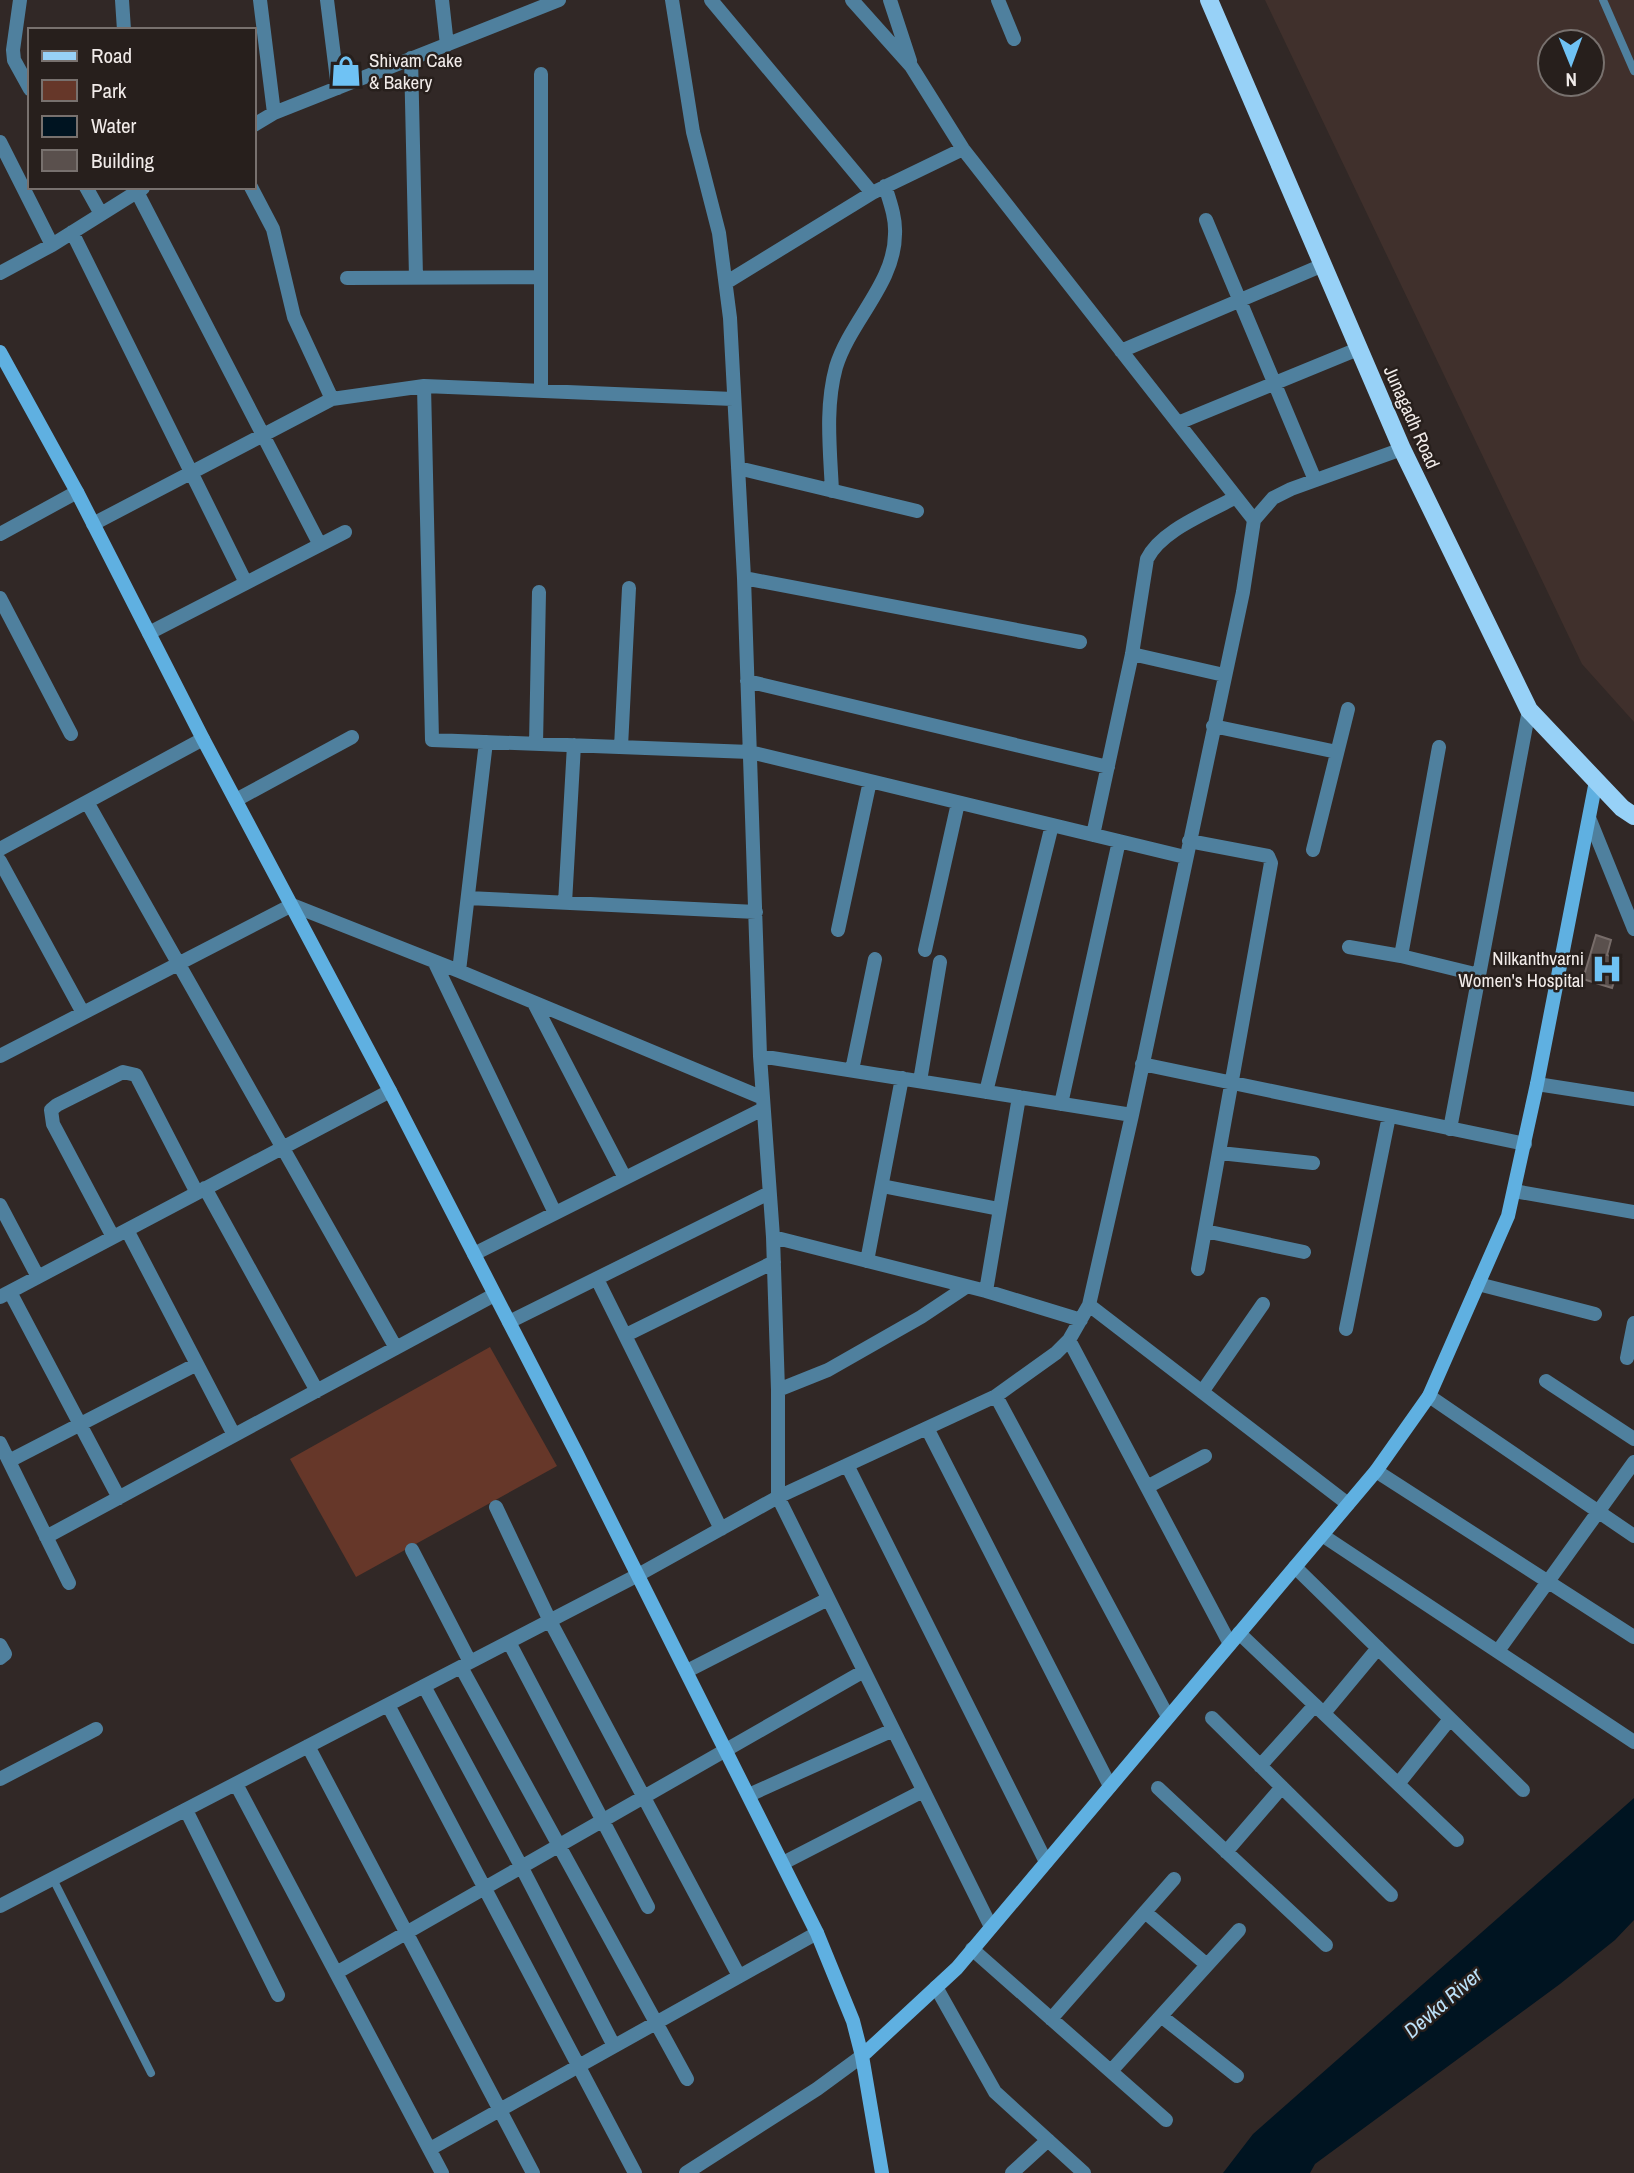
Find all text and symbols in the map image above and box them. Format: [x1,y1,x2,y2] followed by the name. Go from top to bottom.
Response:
[28,28,256,189] legend
[1536,28,1606,98] north arrow
[91,41,132,70] text: Road
[369,47,463,95] place label: Shivam Cake & Bakery
[329,54,363,88] shop icon: Shivam Cake & Bakery
[1565,67,1577,93] text: N
[91,76,127,105] text: Park
[91,111,137,140] text: Water
[91,146,155,175] text: Building
[1378,361,1446,473] street label: Junagadh Road
[1458,945,1584,993] place label: Nilkanthvarni Women's Hospital
[1590,952,1624,986] hospital icon: Nilkanthvarni Women's Hospital
[1397,1960,1489,2045] water label: Devka River

